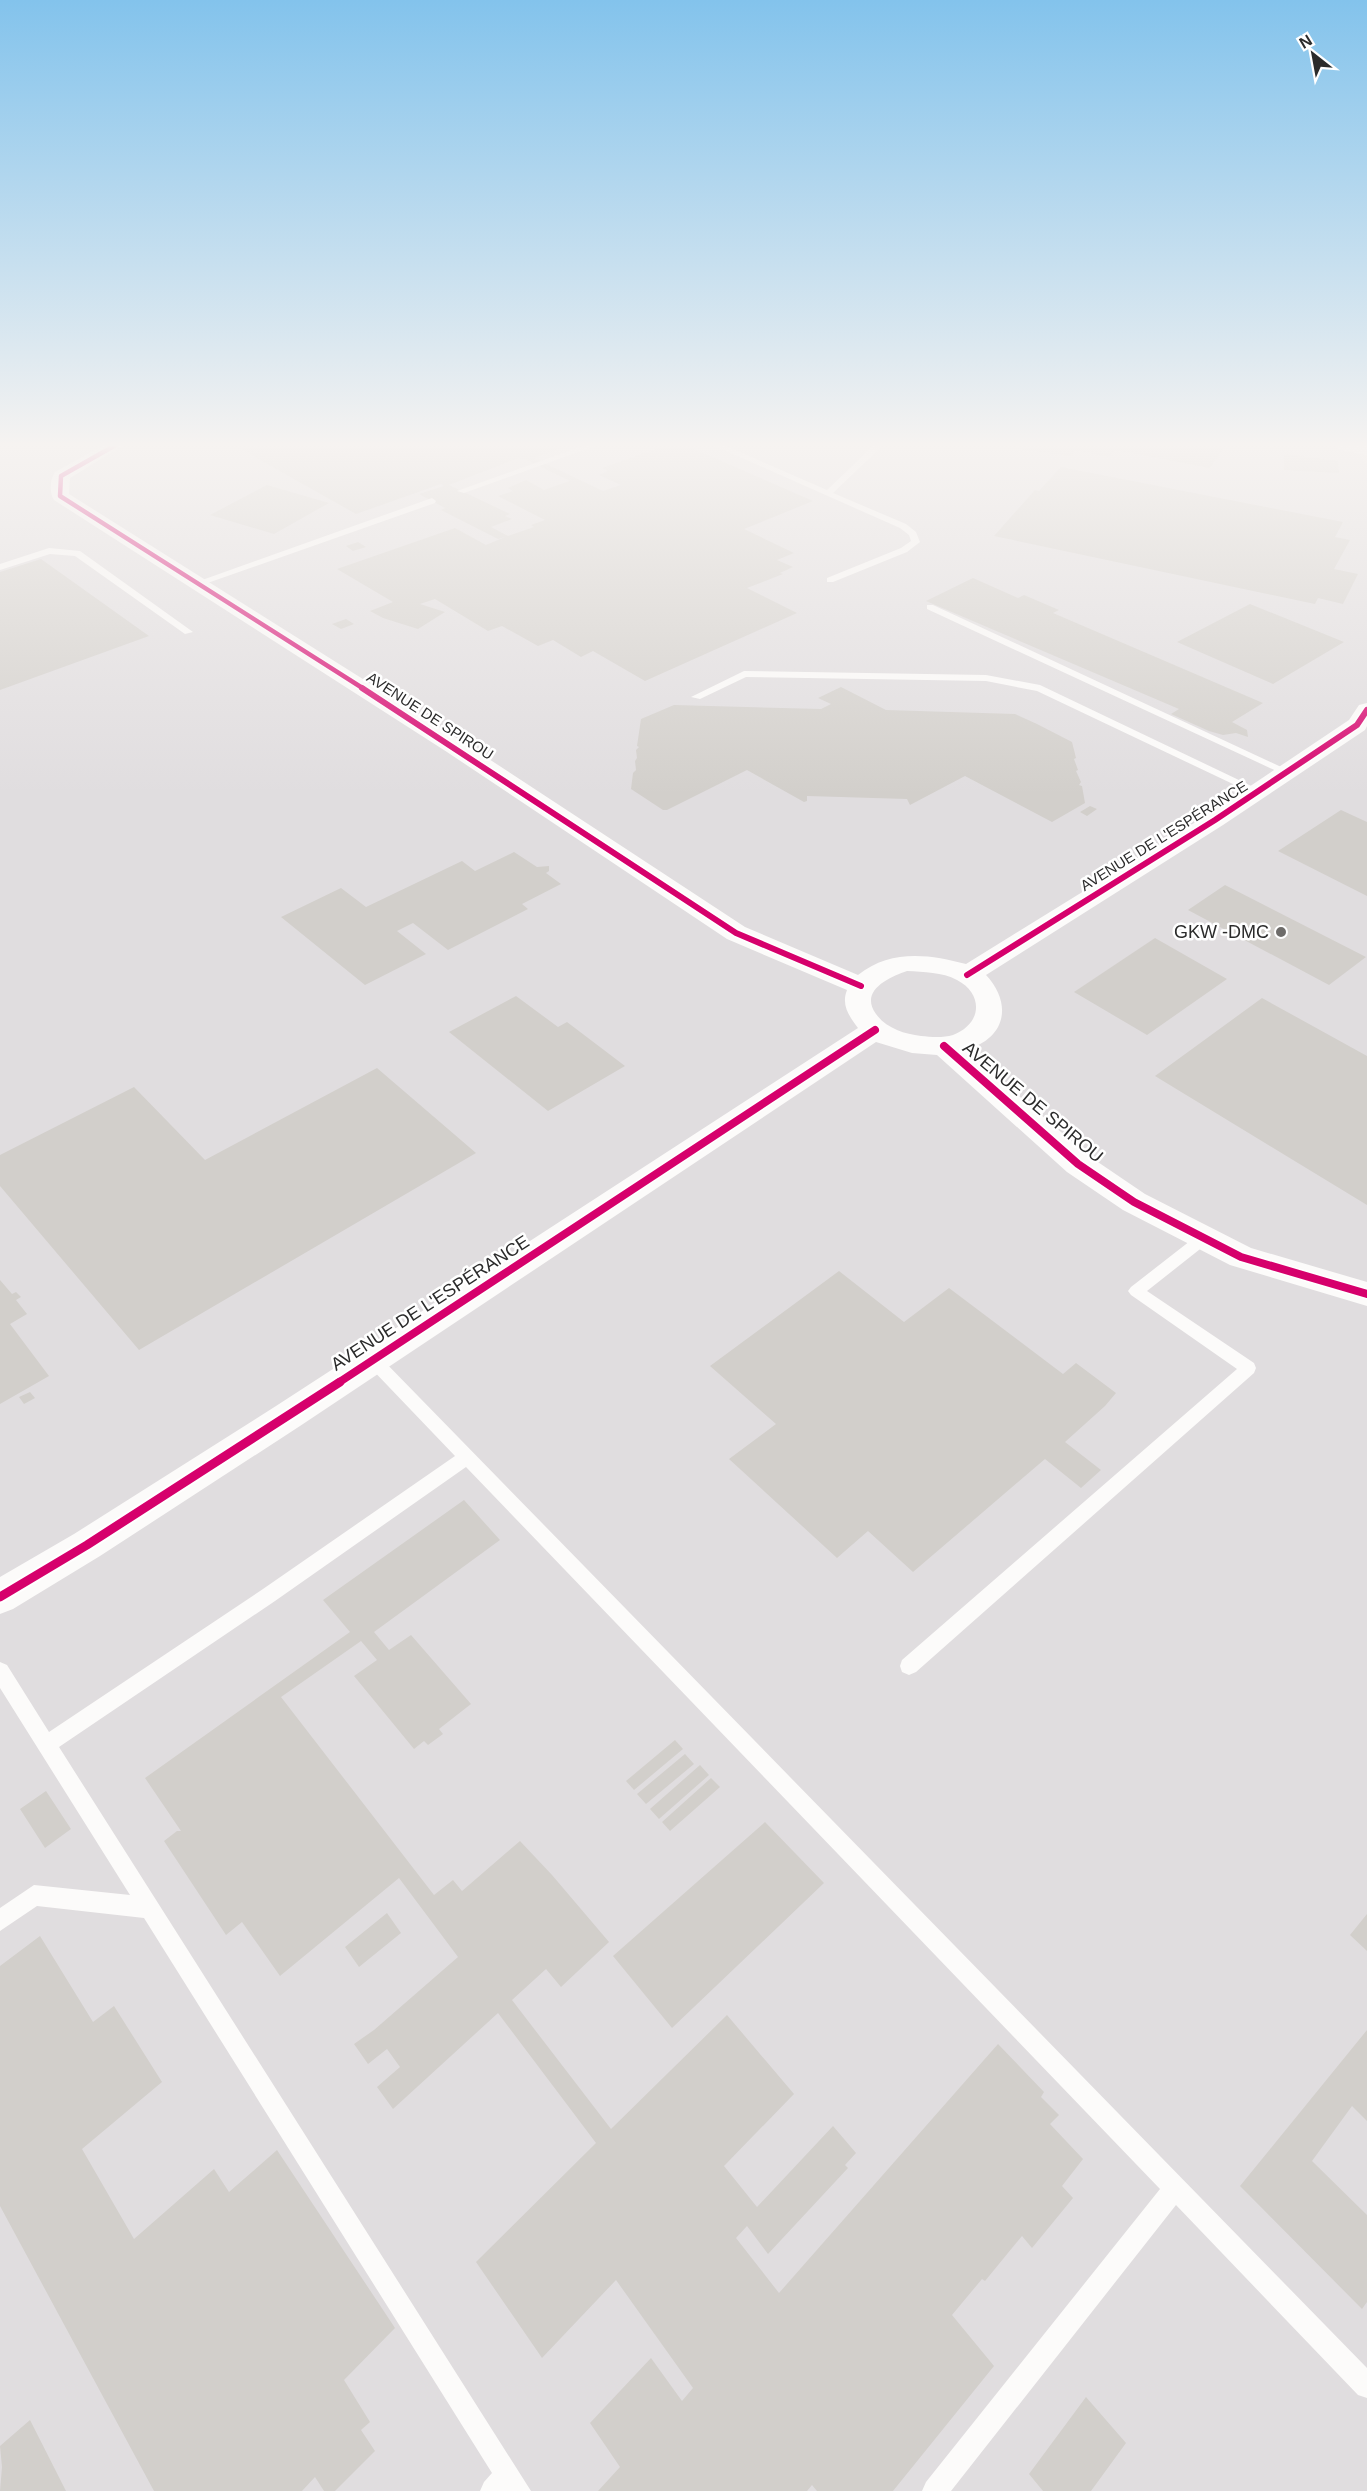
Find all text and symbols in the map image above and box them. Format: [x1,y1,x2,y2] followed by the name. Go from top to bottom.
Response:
[1283,24,1343,84] north arrow
[1296,31,1315,52] text: N
[364,668,497,763] street label: AVENUE DE SPIROU
[1077,777,1250,894] street label: AVENUE DE L'ESPÉRANCE
[1174,922,1269,942] place label: GKW -DMC
[1274,925,1288,939] marker: GKW -DMC
[959,1038,1107,1166] street label: AVENUE DE SPIROU
[327,1231,533,1375] street label: AVENUE DE L'ESPÉRANCE

